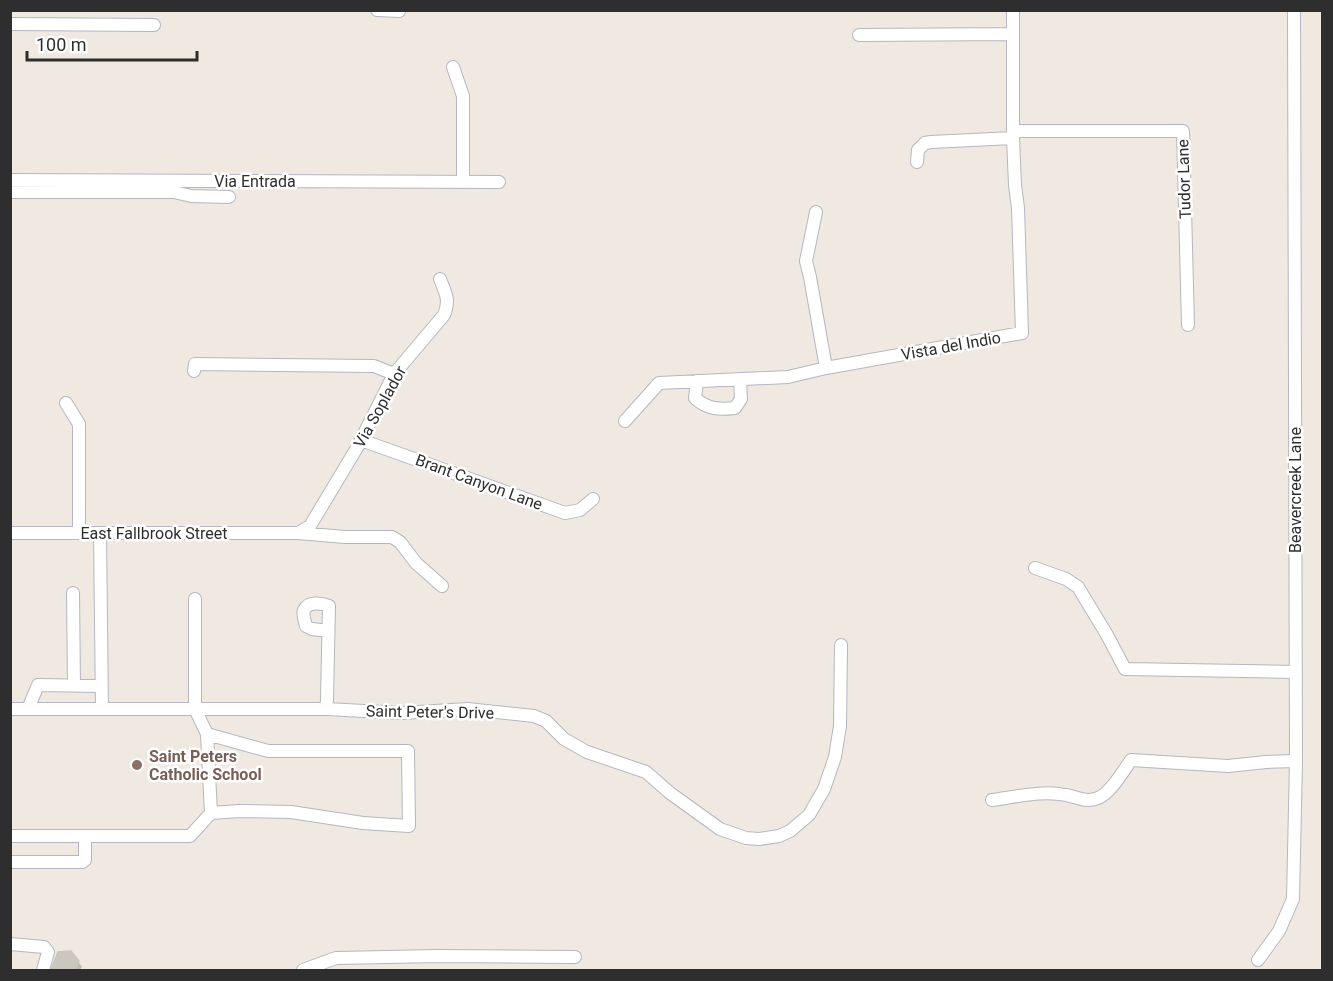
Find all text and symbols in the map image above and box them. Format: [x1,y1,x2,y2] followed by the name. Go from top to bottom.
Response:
[27,24,196,62] scale bar
[36,34,87,55] text: 100 m
[1173,139,1195,219] street label: Tudor Lane
[214,172,296,191] street label: Via Entrada
[900,328,1002,364] street label: Vista del Indio
[350,362,411,451] street label: Via Soplador
[1286,427,1305,553] street label: Beavercreek Lane
[413,450,545,514] street label: Brant Canyon Lane
[80,524,228,543] street label: East Fallbrook Street
[366,701,494,723] street label: Saint Peter's Drive
[149,747,262,784] place label: Saint Peters Catholic School
[130,758,144,772] marker: Saint Peters Catholic School

